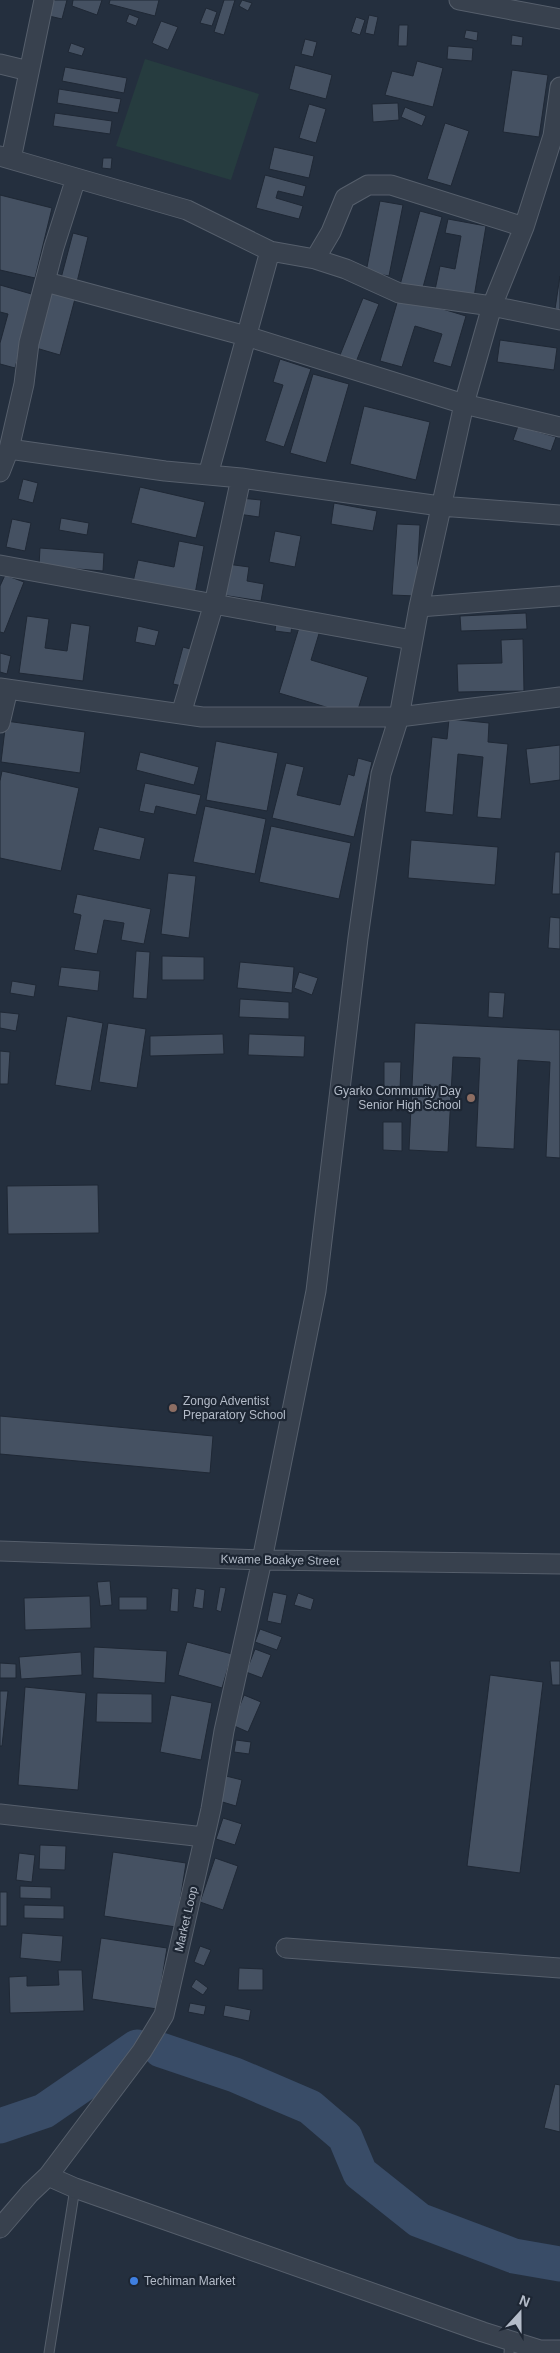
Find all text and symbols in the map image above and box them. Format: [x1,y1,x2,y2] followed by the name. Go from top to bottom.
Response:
[334,1084,461,1112] place label: Gyarko Community Day Senior High School
[465,1092,477,1104] marker: Gyarko Community Day Senior High School
[183,1394,286,1422] place label: Zongo Adventist Preparatory School
[167,1402,179,1414] marker: Zongo Adventist Preparatory School
[221,1552,340,1568] street label: Kwame Boakye Street
[172,1885,200,1953] street label: Market Loop
[144,2274,236,2288] place label: Techiman Market
[128,2275,140,2287] marker: Techiman Market
[495,2288,545,2338] north arrow
[517,2292,532,2310] text: N

